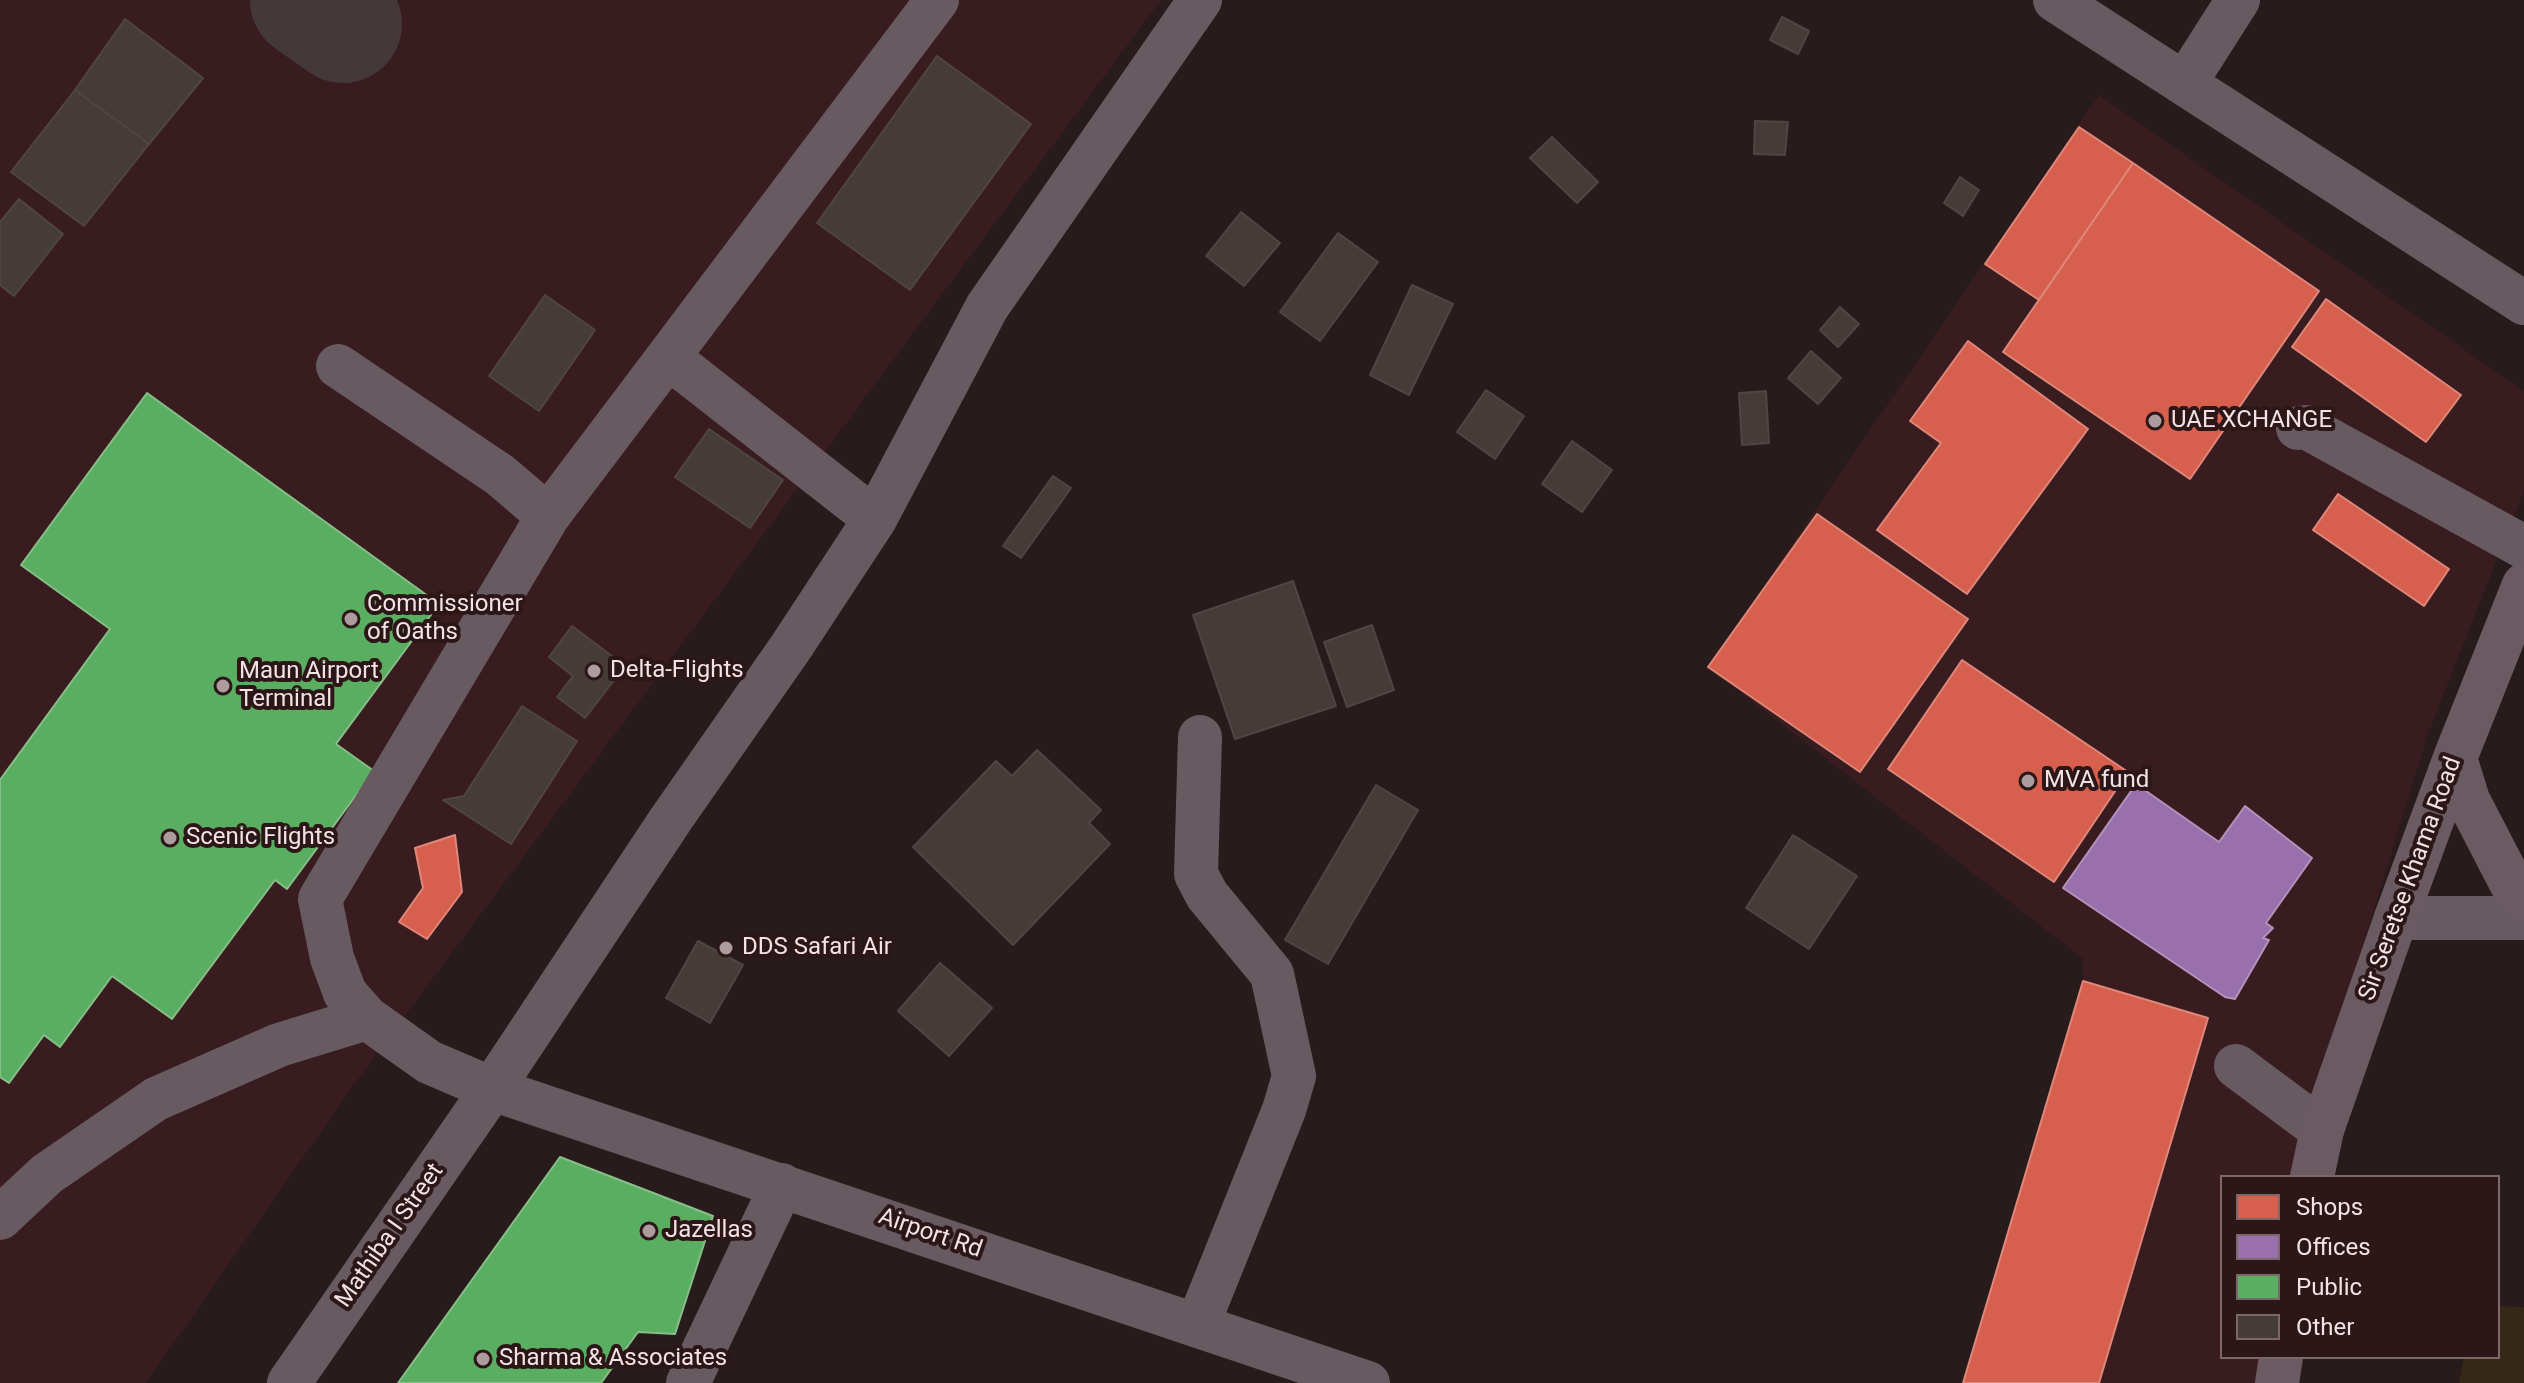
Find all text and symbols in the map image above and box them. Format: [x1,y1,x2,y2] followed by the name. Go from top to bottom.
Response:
[2171,407,2332,435] place label: UAE XCHANGE
[2146,412,2164,430] marker: UAE XCHANGE
[367,591,523,647] place label: Commissioner of Oaths
[342,610,360,628] marker: Commissioner of Oaths
[610,657,744,685] place label: Delta-Flights
[239,658,379,714] place label: Maun Airport Terminal
[585,662,603,680] marker: Delta-Flights
[214,677,232,695] marker: Maun Airport Terminal
[2353,753,2469,1005] street label: Sir Seretse Khama Road
[2044,767,2149,795] place label: MVA fund
[2019,772,2037,790] marker: MVA fund
[186,824,335,852] place label: Scenic Flights
[161,829,179,847] marker: Scenic Flights
[742,934,892,962] place label: DDS Safari Air
[717,939,735,957] marker: DDS Safari Air
[330,1158,450,1314] street label: Mathiba I Street
[2220,1175,2500,1359] legend
[2296,1193,2363,1221] text: Shops
[874,1203,986,1265] street label: Airport Rd
[665,1217,753,1245] place label: Jazellas
[640,1222,658,1240] marker: Jazellas
[2296,1233,2371,1261] text: Offices
[2296,1273,2362,1301] text: Public
[2296,1313,2354,1341] text: Other
[499,1345,727,1373] place label: Sharma & Associates
[474,1350,492,1368] marker: Sharma & Associates

